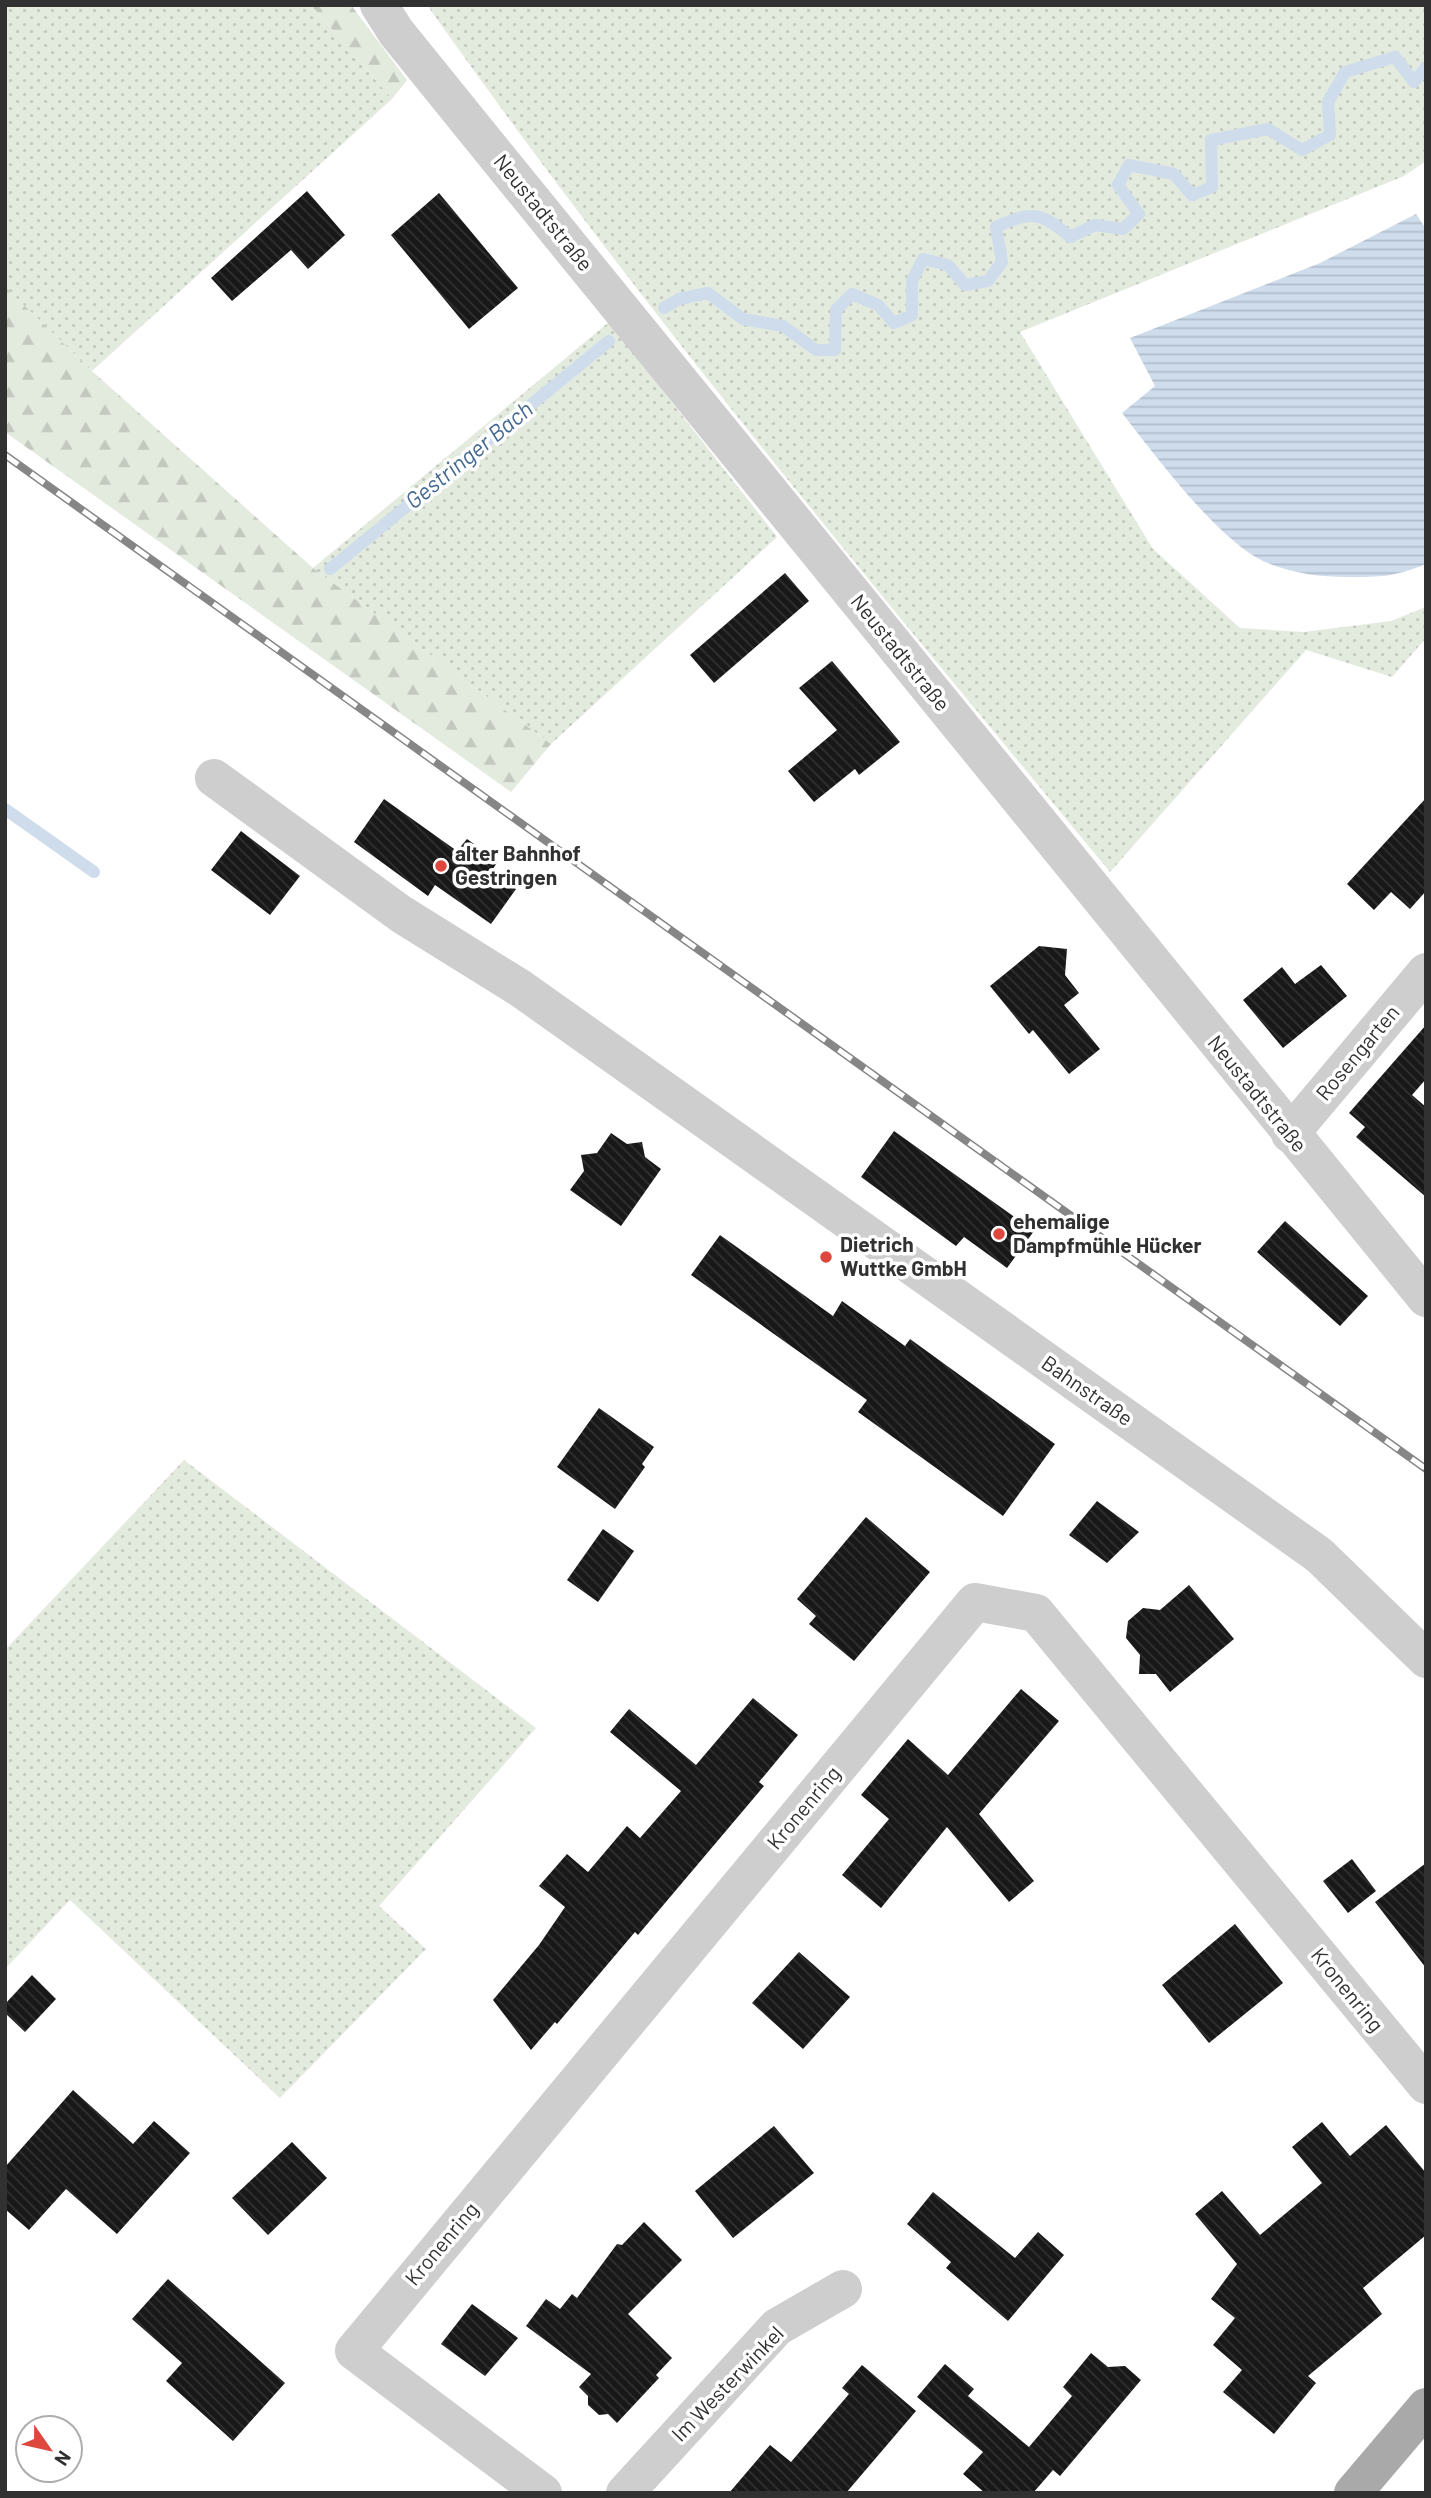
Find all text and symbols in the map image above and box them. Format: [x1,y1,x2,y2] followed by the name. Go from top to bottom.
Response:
[489,149,599,276] street label: Neustadtstraße
[399,394,538,514] water label: Gestringer Bach
[846,589,956,716] street label: Neustadtstraße
[455,840,581,889] place label: alter Bahnhof Gestringen
[433,858,449,874] marker: alter Bahnhof Gestringen
[1310,999,1404,1105] street label: Rosengarten
[1203,1030,1313,1157] street label: Neustadtstraße
[1013,1208,1202,1257] place label: ehemalige Dampfmühle Hücker
[991,1226,1007,1242] marker: ehemalige Dampfmühle Hücker
[840,1231,967,1280] place label: Dietrich Wuttke GmbH
[818,1249,834,1265] marker: Dietrich Wuttke GmbH
[1038,1349,1138,1430] street label: Bahnstraße
[761,1760,845,1854] street label: Kronenring
[1307,1942,1390,2036] street label: Kronenring
[399,2196,483,2290] street label: Kronenring
[666,2320,788,2446] street label: Im Westerwinkel
[14,2414,84,2484] north arrow
[50,2447,77,2470] text: N

